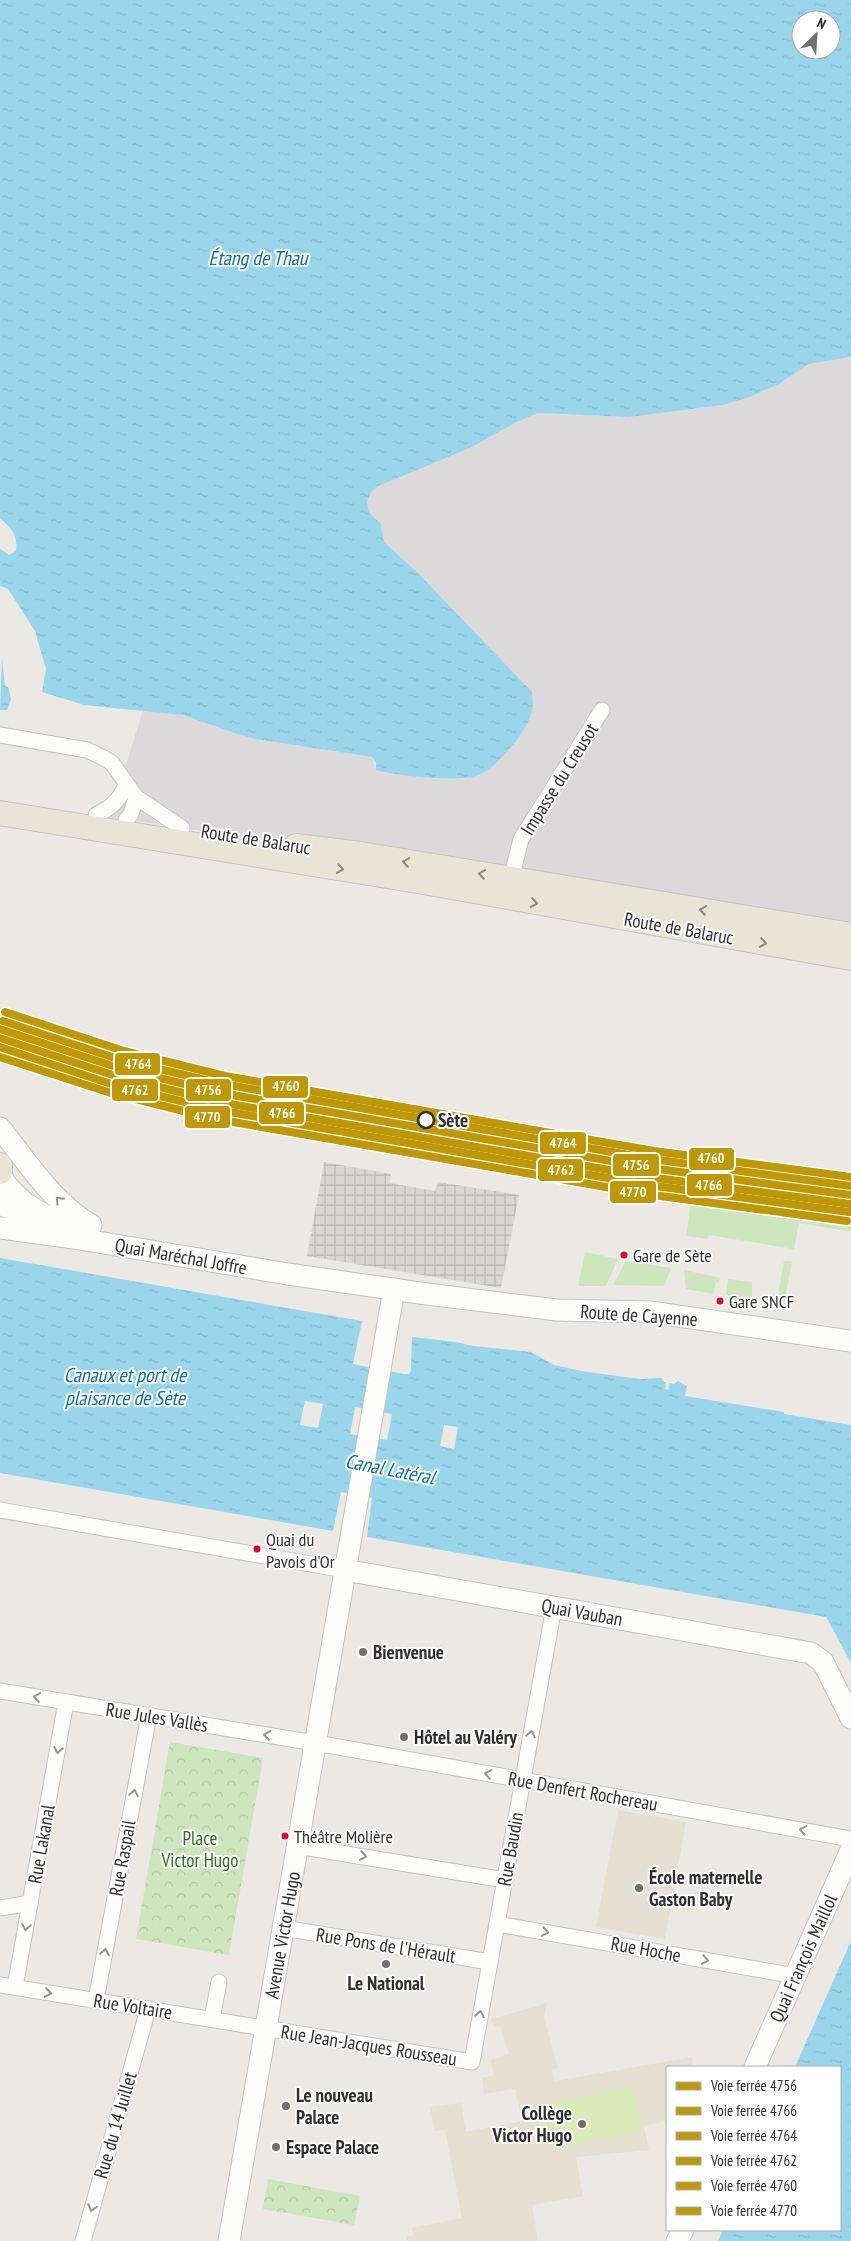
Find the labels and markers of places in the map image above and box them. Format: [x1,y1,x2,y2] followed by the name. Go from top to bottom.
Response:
[438,1108,468,1132] place label: Sète
[417,1111,435,1129] marker: Sète
[633,1244,712,1267] place label: Gare de Sète
[619,1250,629,1260] marker: Gare de Sète
[729,1290,794,1313] place label: Gare SNCF
[715,1296,725,1306] marker: Gare SNCF
[266,1528,335,1573] place label: Quai du Pavois d'Or
[252,1544,262,1554] marker: Quai du Pavois d'Or
[373,1640,444,1664] place label: Bienvenue
[357,1646,369,1658] marker: Bienvenue
[414,1725,517,1749] place label: Hôtel au Valéry
[398,1731,410,1743] marker: Hôtel au Valéry
[294,1825,393,1848] place label: Théâtre Molière
[280,1831,290,1841] marker: Théâtre Molière
[649,1865,762,1911] place label: École maternelle Gaston Baby
[633,1882,645,1894] marker: École maternelle Gaston Baby
[380,1958,392,1970] marker: Le National
[348,1971,425,1995] place label: Le National
[296,2083,373,2129] place label: Le nouveau Palace
[280,2100,292,2112] marker: Le nouveau Palace
[492,2101,572,2147] place label: Collège Victor Hugo
[576,2118,588,2130] marker: Collège Victor Hugo
[286,2135,379,2159] place label: Espace Palace
[270,2141,282,2153] marker: Espace Palace

